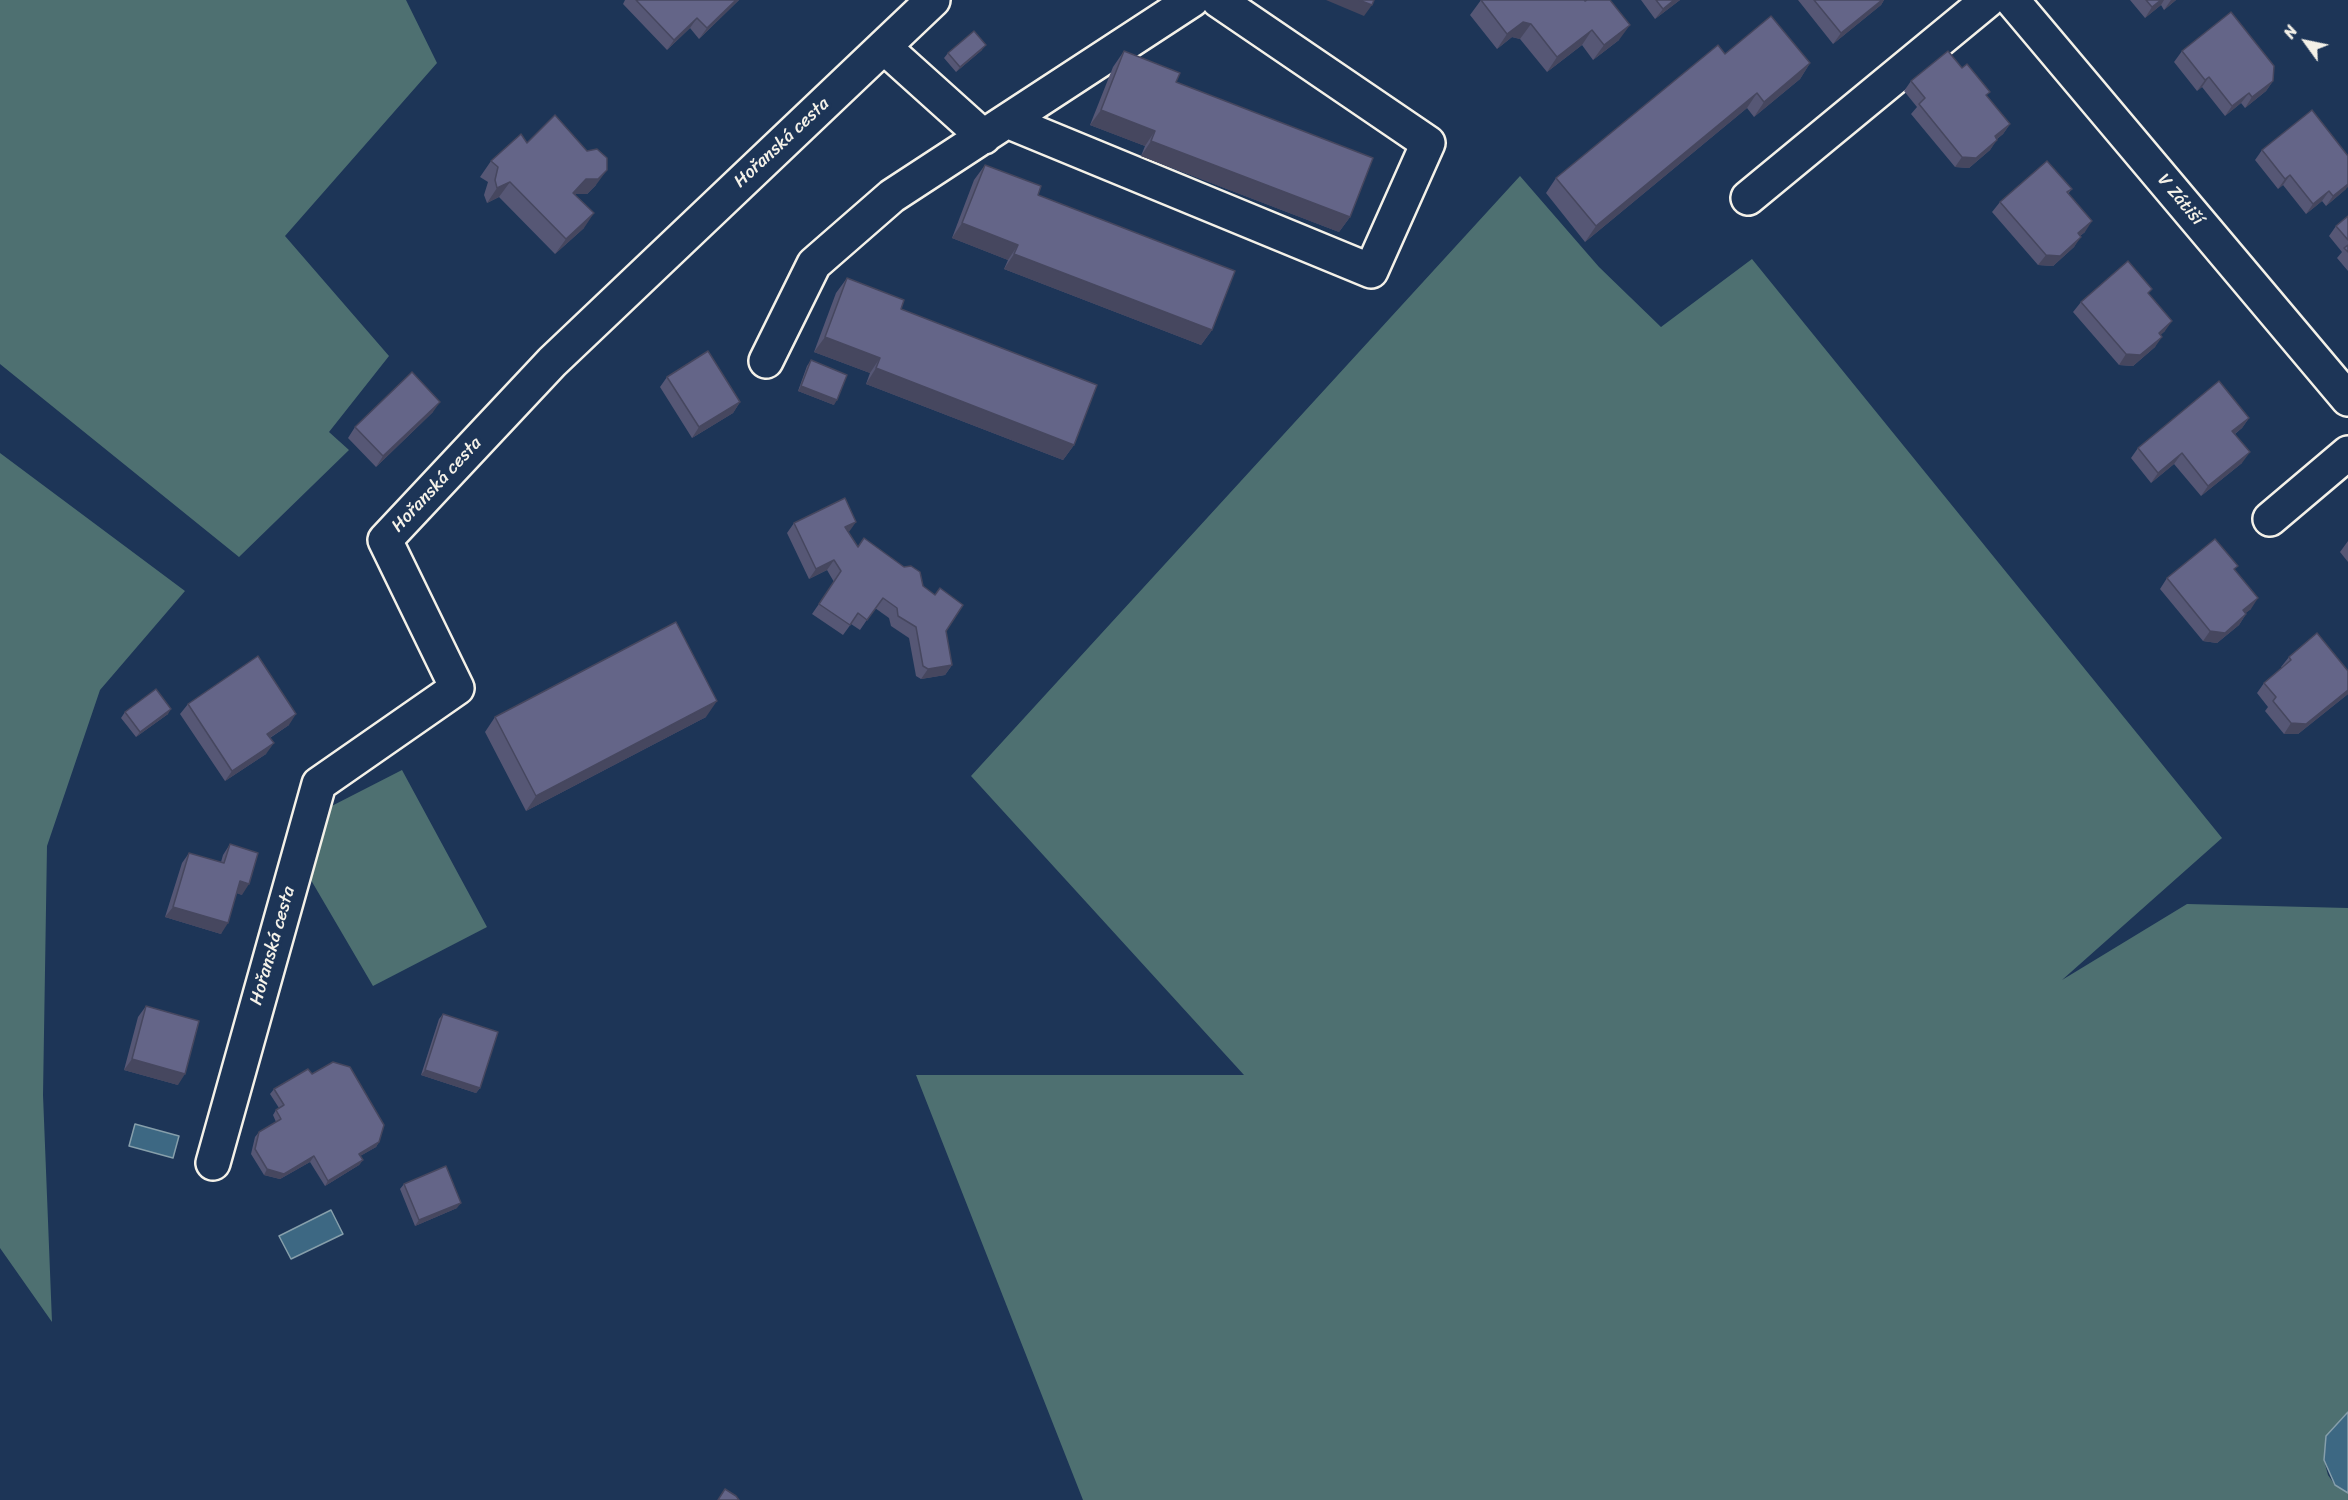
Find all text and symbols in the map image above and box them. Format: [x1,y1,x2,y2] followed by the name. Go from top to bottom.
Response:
[2276,12,2336,72] north arrow
[2275,19,2306,44] text: N
[730,93,834,193] street label: Hořanská cesta
[2152,170,2208,230] street label: V Zátiší
[387,433,487,537] street label: Hořanská cesta
[246,884,300,1008] street label: Hořanská cesta

